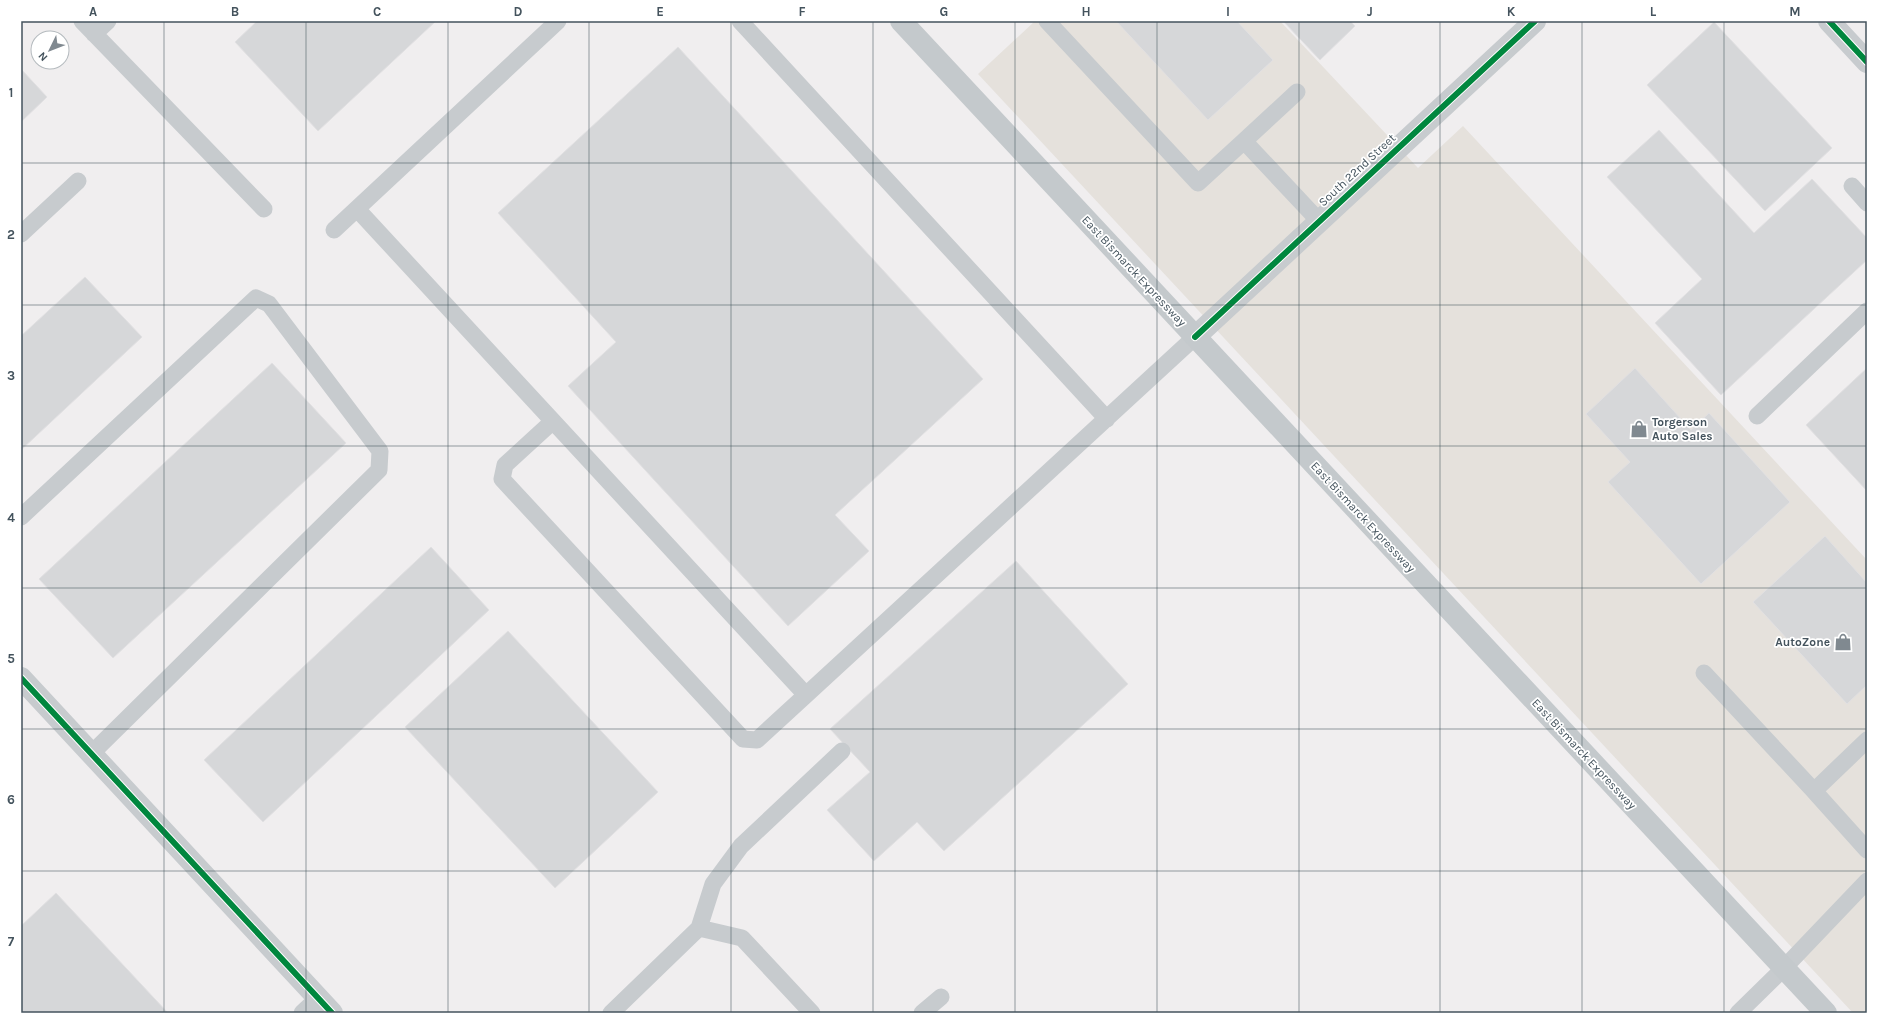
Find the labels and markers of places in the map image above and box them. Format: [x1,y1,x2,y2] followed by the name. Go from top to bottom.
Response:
[1652,415,1713,443] place label: Torgerson Auto Sales
[1629,419,1649,439] shop icon: Torgerson Auto Sales
[1833,632,1853,652] shop icon: AutoZone
[1775,635,1830,649] place label: AutoZone

